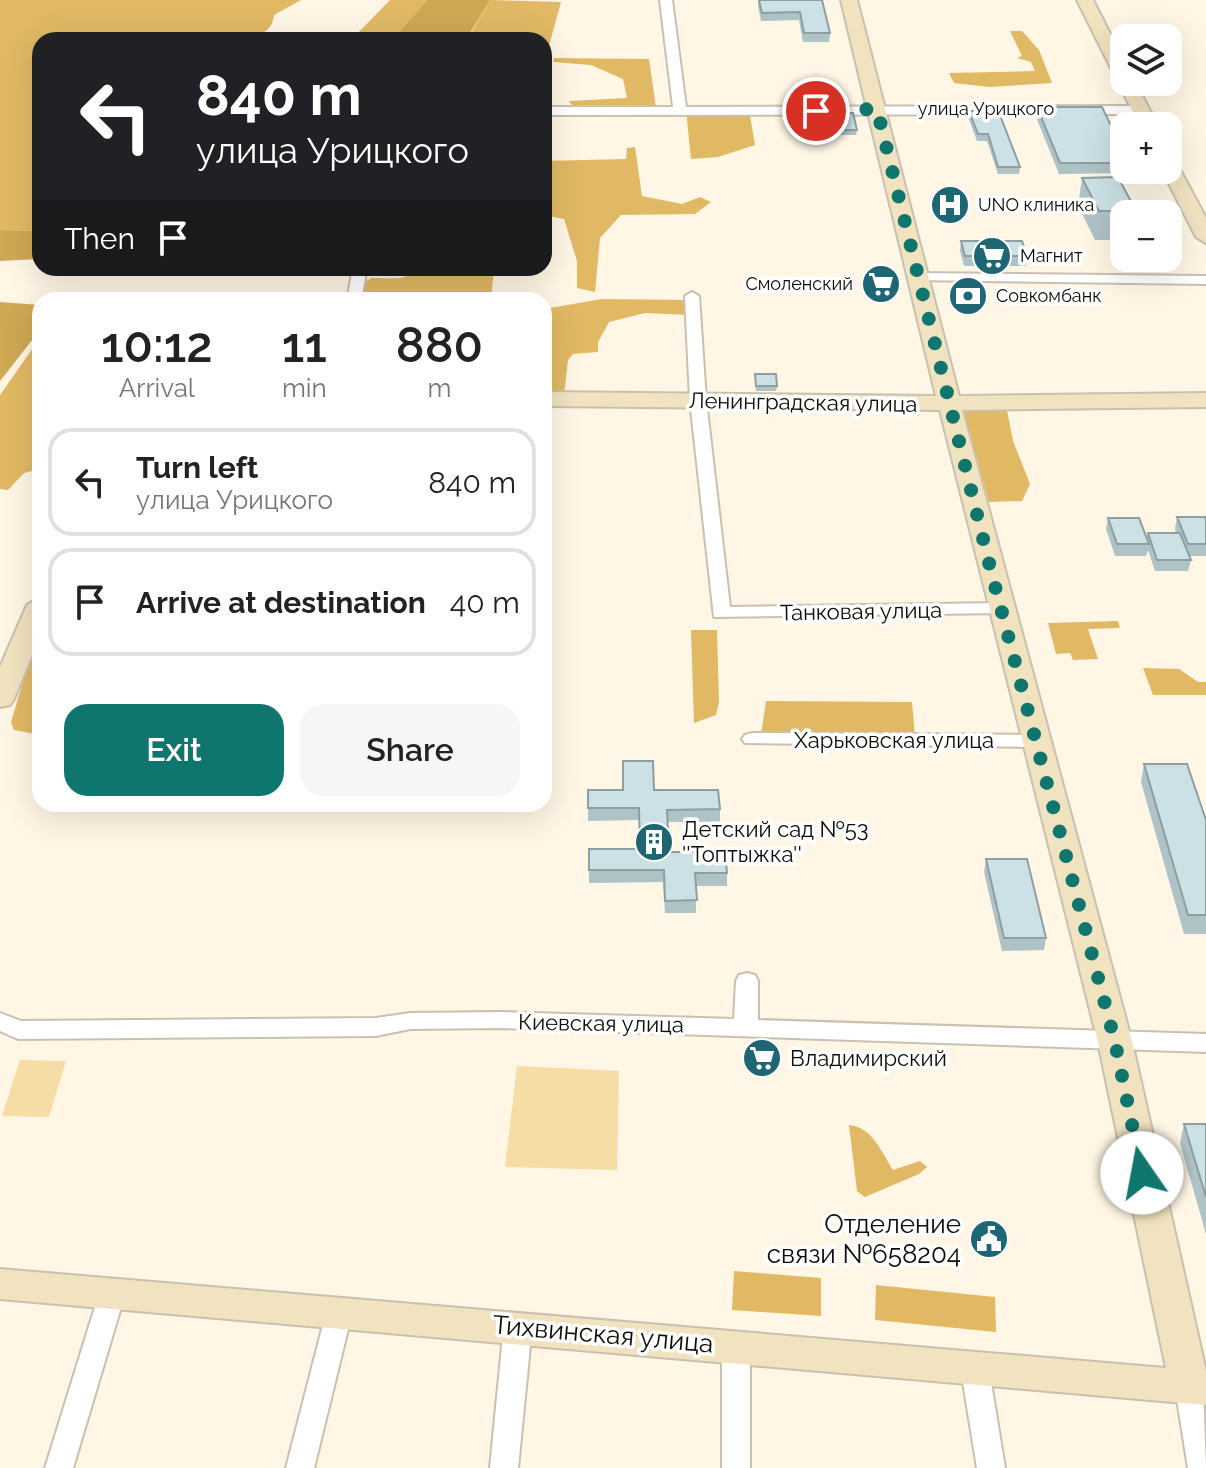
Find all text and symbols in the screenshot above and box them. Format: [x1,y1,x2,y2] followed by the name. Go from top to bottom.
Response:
[1110,24,1182,272] map controls
[1110,24,1182,96] button: layers
[196,62,362,128] text: 840 m
[64,64,168,168] icon: left
[782,77,850,145] pin
[794,89,838,133] icon: arrive
[918,98,1054,119] street label: улица Урицкого
[1110,112,1182,184] button: +
[196,129,469,171] text: улица Урицкого
[929,184,971,226] hospital icon: UNO клиника
[978,194,1094,215] place label: UNO клиника
[1110,200,1182,272] button: −
[151,216,195,260] icon: arrive
[64,221,135,256] text: Then
[971,235,1013,277] supermarket icon: Магнит
[1020,245,1083,266] place label: Магнит
[860,263,902,305] supermarket icon: Смоленский
[745,273,853,294] place label: Смоленский
[947,275,989,317] bank icon: Совкомбанк
[996,285,1102,306] place label: Совкомбанк
[101,317,213,373] text: 10:12
[282,317,327,373] text: 11
[396,317,483,373] text: 880
[119,373,195,403] text: Arrival
[282,373,327,403] text: min
[427,373,451,403] text: m
[688,387,918,417] street label: Ленинградская улица
[136,450,258,485] text: Turn left
[68,460,112,504] icon: left
[428,465,516,500] text: 840 m
[136,485,333,515] text: улица Урицкого
[68,580,112,624] icon: arrive
[136,585,426,620] text: Arrive at destination
[450,585,520,620] text: 40 m
[780,597,942,625] street label: Танковая улица
[64,704,284,796] button: Exit
[300,704,520,796] button: Share
[794,727,994,753] street label: Харьковская улица
[682,816,868,867] place label: Детский сад №53 ''Топтыжка''
[633,821,675,863] building icon: Детский сад №53 ''Топтыжка''
[518,1009,684,1037] street label: Киевская улица
[741,1037,783,1079] supermarket icon: Владимирский
[790,1045,947,1071] place label: Владимирский
[1100,1131,1184,1215] position arrow
[767,1209,961,1269] place label: Отделение связи №658204
[968,1218,1010,1260] public building icon: Отделение связи №658204
[491,1309,715,1359] street label: Тихвинская улица

